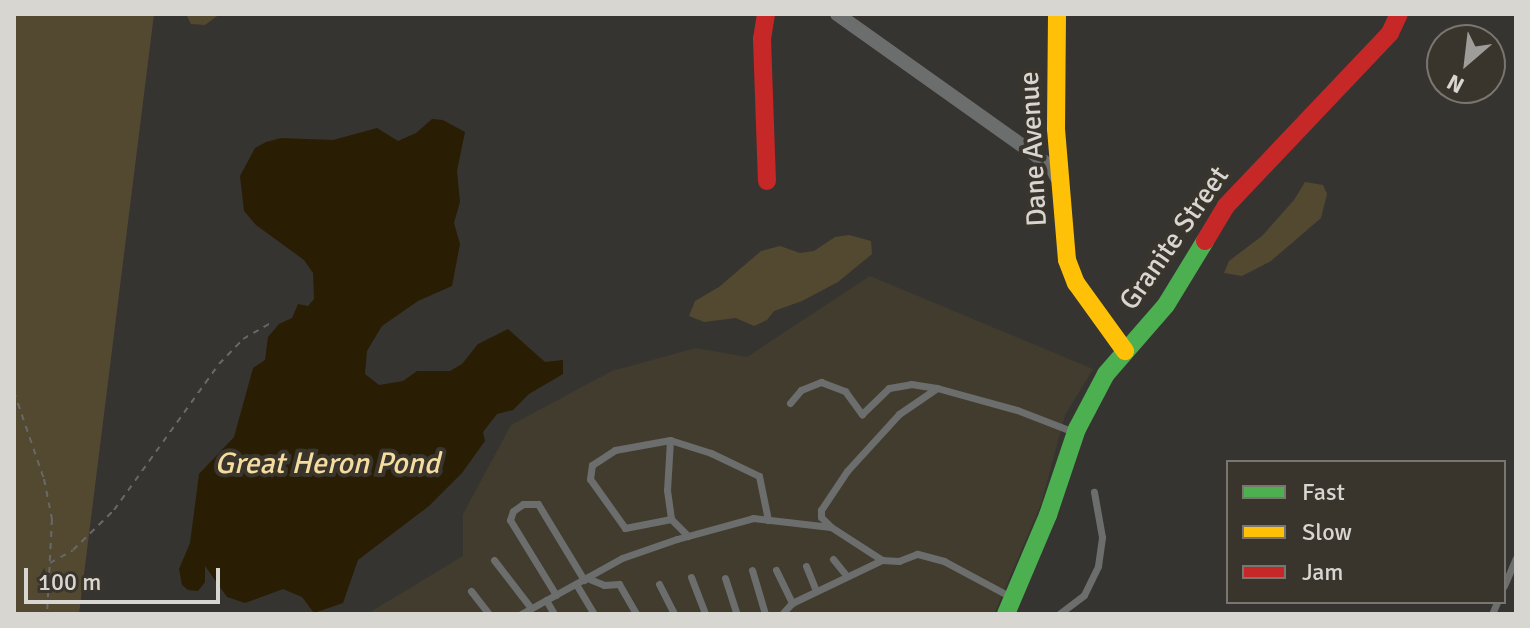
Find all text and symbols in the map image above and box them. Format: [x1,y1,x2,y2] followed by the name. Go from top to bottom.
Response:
[1426,24,1506,104] north arrow
[1442,68,1469,99] text: N
[1012,71,1054,227] street label: Dane Avenue
[1112,160,1236,316] street label: Granite Street
[214,446,440,482] water label: Great Heron Pond
[1226,460,1506,604] legend
[1302,477,1345,507] text: Fast
[1302,517,1352,547] text: Slow
[28,552,224,602] scale bar
[1302,557,1343,587] text: Jam
[38,567,101,597] text: 100 m

